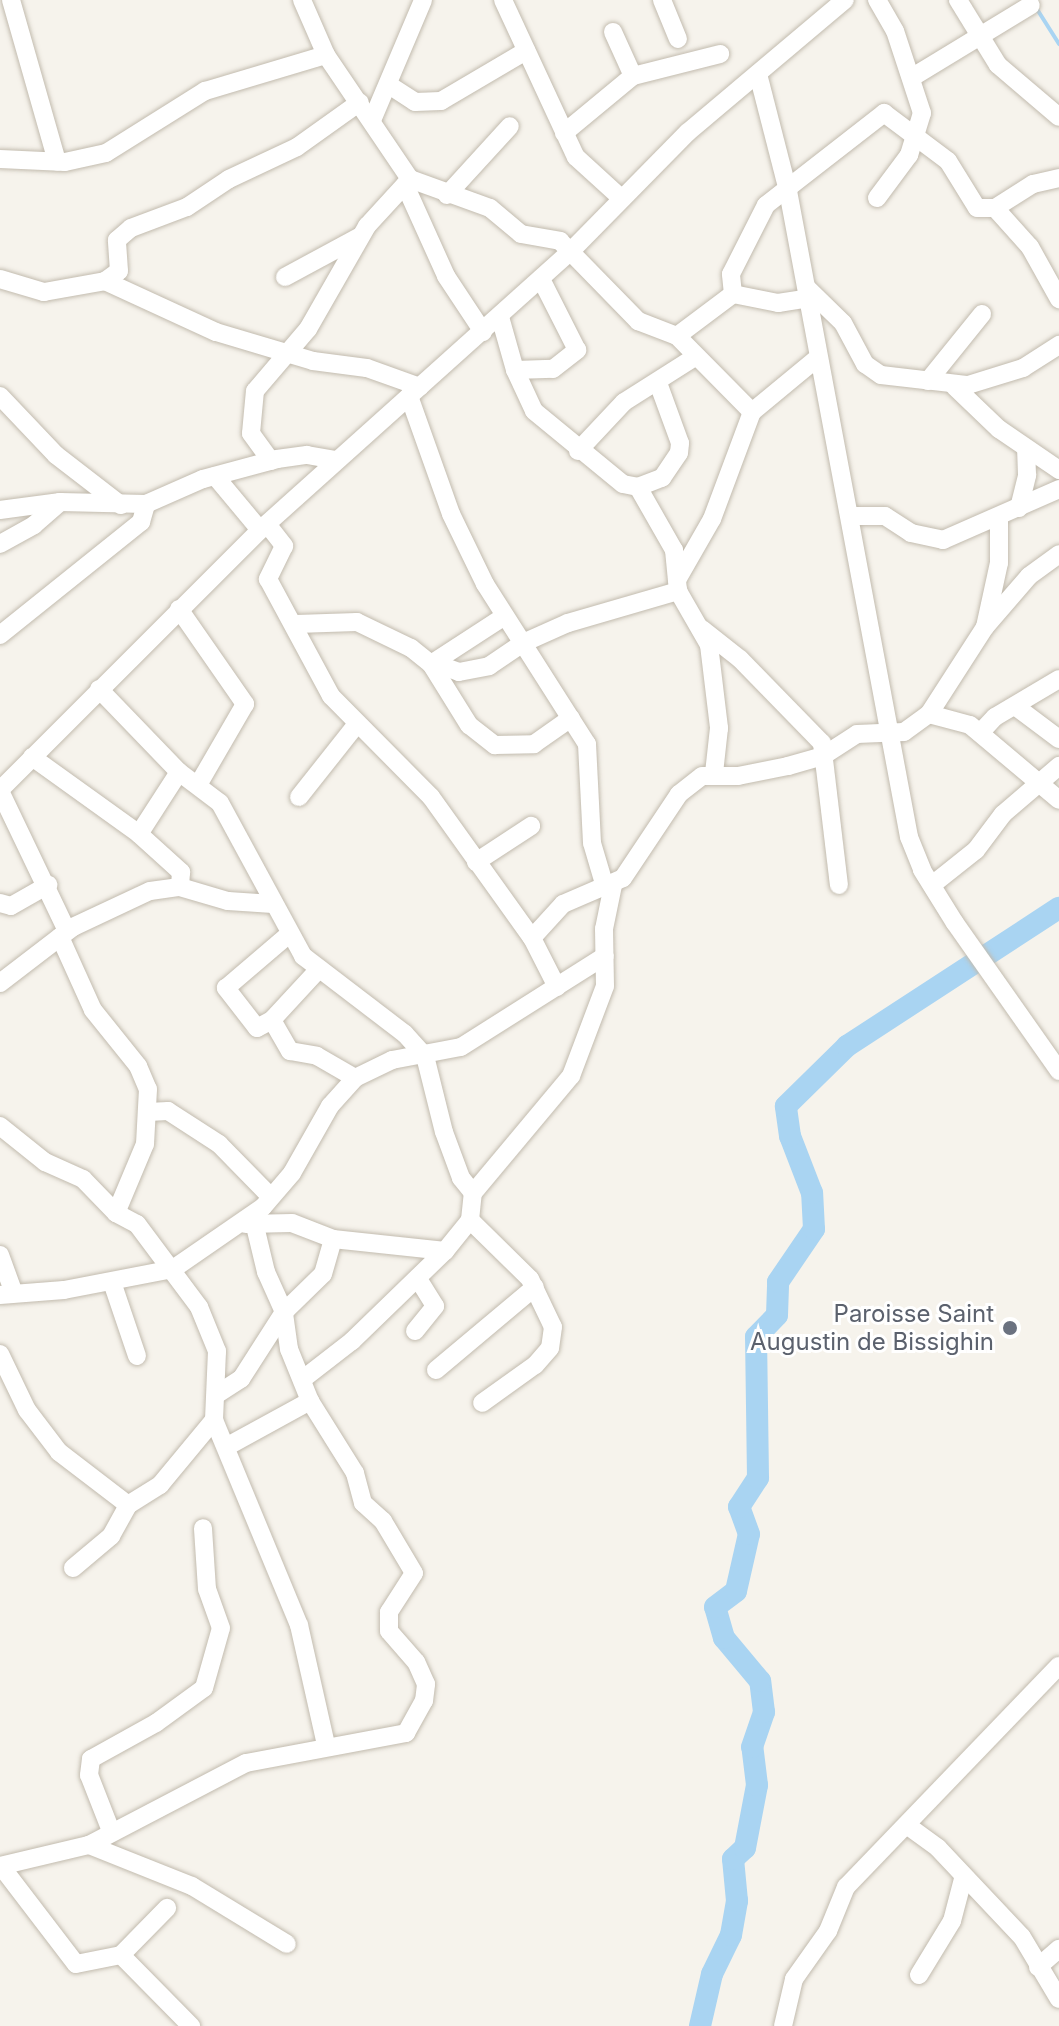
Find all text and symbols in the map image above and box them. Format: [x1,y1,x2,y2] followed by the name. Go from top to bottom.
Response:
[750,1300,994,1356] place label: Paroisse Saint Augustin de Bissighin
[1001,1319,1019,1337] marker: Paroisse Saint Augustin de Bissighin

